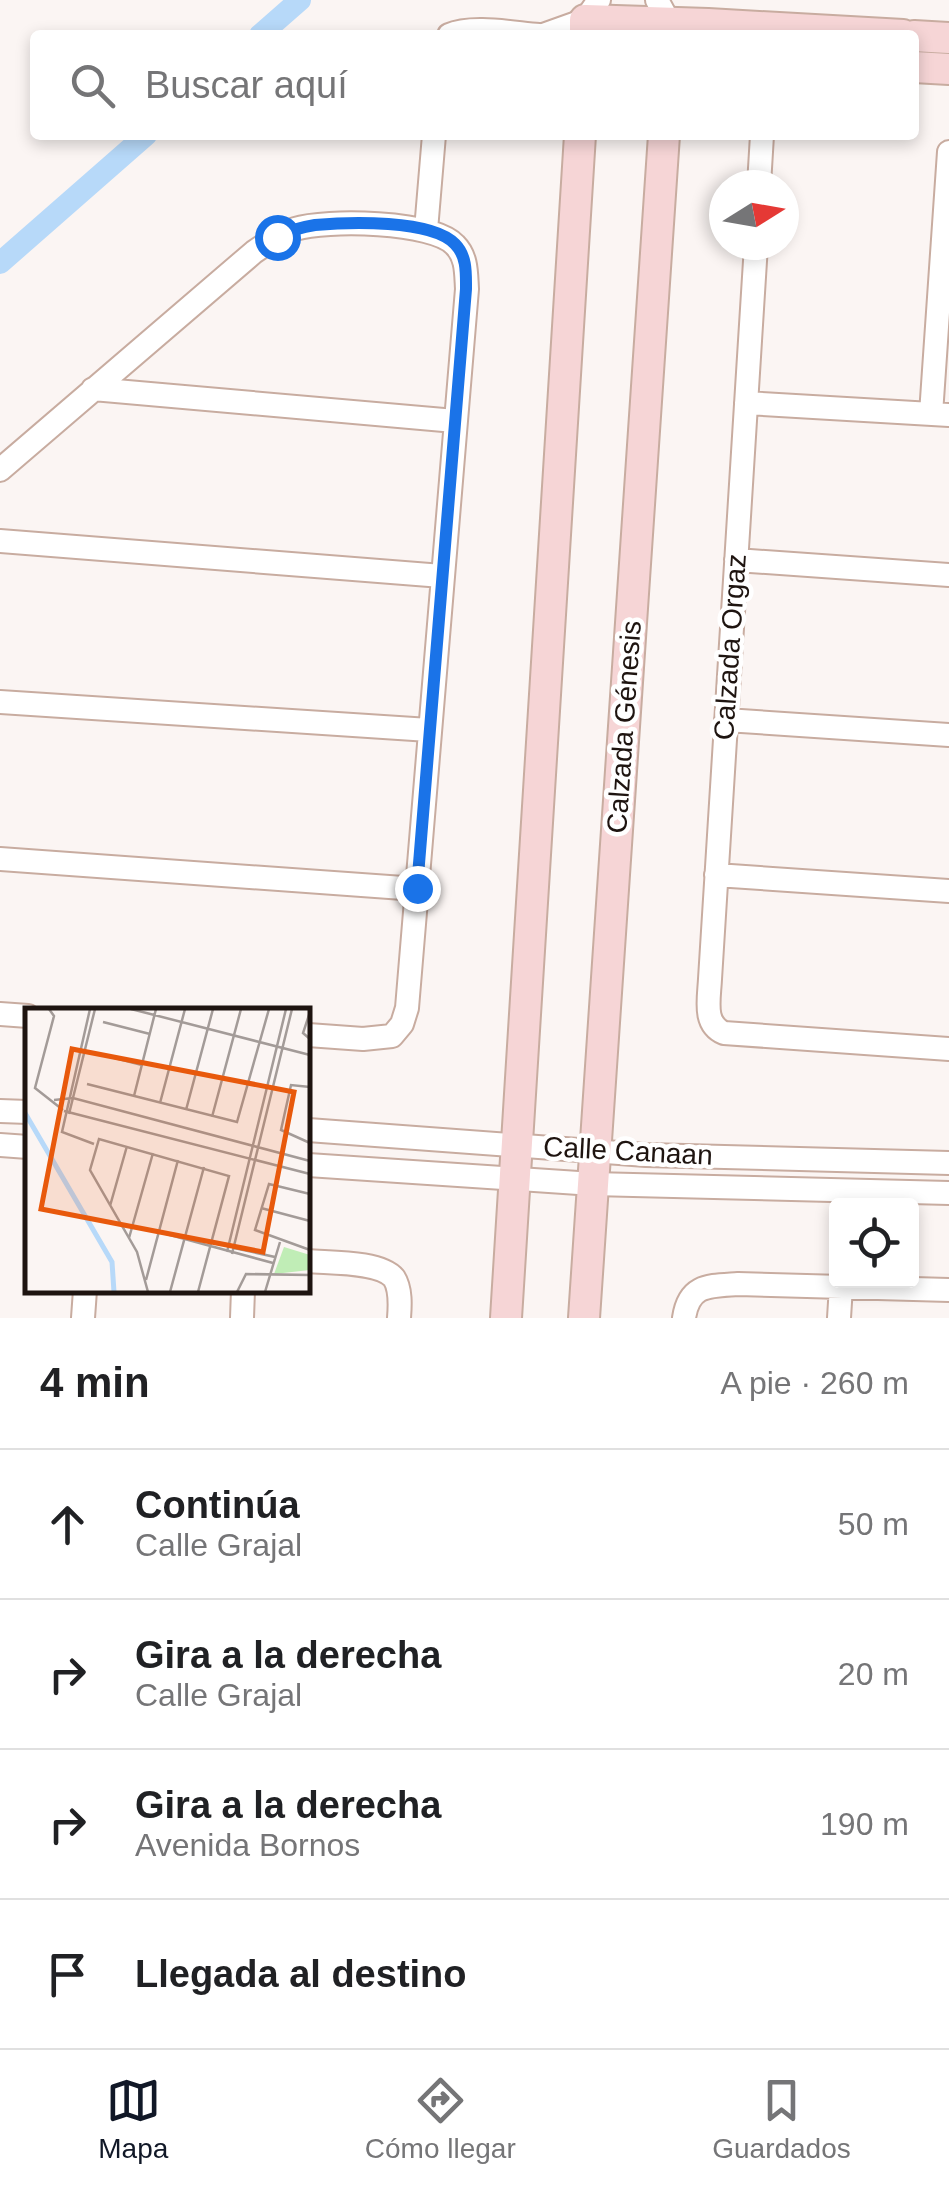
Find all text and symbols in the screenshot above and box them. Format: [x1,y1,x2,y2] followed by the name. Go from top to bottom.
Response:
[30,30,919,140] search box
[65,58,120,113] icon: search
[145,64,348,106] text: Buscar aquí
[709,170,799,260] north arrow
[255,215,301,261] route start
[708,553,752,741] street label: Calzada Orgaz
[601,620,647,834] street label: Calzada Génesis
[395,866,441,912] route end
[25,1008,310,1293] inset map
[542,1131,714,1171] street label: Calle Canaan
[829,1198,919,1288] map controls
[829,1198,919,1288] button: locate
[40,1359,150,1406] text: 4 min
[720,1365,909,1401] text: A pie · 260 m
[135,1484,300,1526] text: Continúa
[40,1497,95,1552] icon: ahead
[838,1506,909,1542] text: 50 m
[135,1527,302,1563] text: Calle Grajal
[135,1634,441,1676] text: Gira a la derecha
[40,1647,95,1702] icon: right
[838,1656,909,1692] text: 20 m
[135,1677,302,1713] text: Calle Grajal
[135,1784,441,1826] text: Gira a la derecha
[40,1797,95,1852] icon: right
[820,1806,909,1842] text: 190 m
[135,1827,360,1863] text: Avenida Bornos
[40,1947,95,2002] icon: arrive
[135,1953,467,1995] text: Llegada al destino
[98,2073,168,2165] tab: Mapa
[365,2073,516,2165] tab: Cómo llegar
[712,2073,851,2165] tab: Guardados

